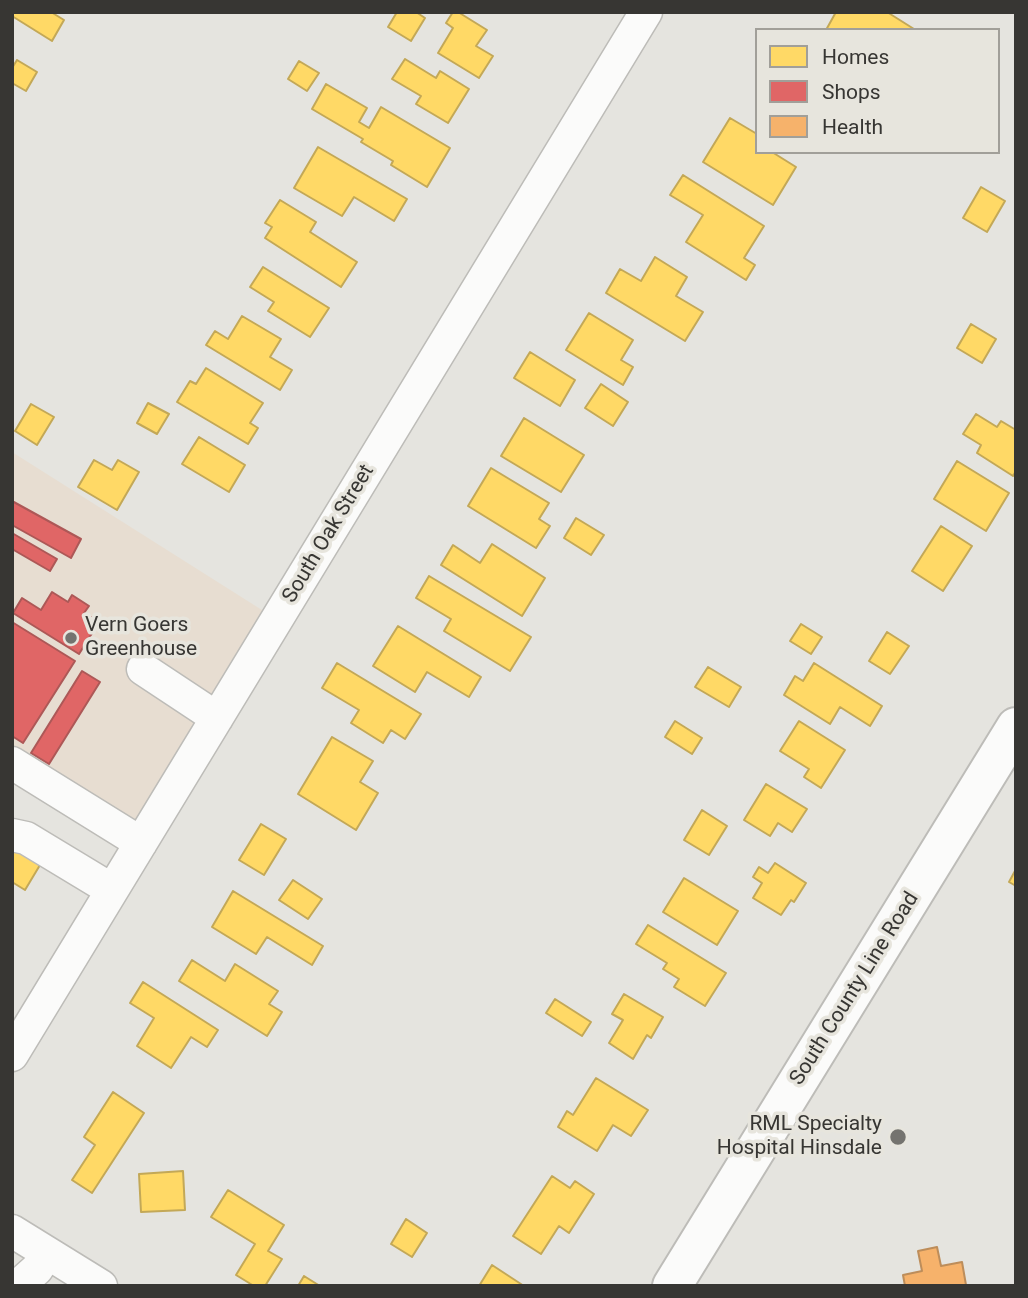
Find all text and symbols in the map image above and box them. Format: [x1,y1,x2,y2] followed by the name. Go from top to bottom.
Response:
[755,28,1000,154] legend
[822,45,889,69] text: Homes
[822,80,881,104] text: Shops
[822,115,883,139] text: Health
[278,460,380,608] street label: South Oak Street
[85,613,197,663] place label: Vern Goers Greenhouse
[63,630,79,646] marker: Vern Goers Greenhouse
[785,888,925,1090] street label: South County Line Road
[717,1112,882,1162] place label: RML Specialty Hospital Hinsdale
[888,1127,908,1147] marker: RML Specialty Hospital Hinsdale

